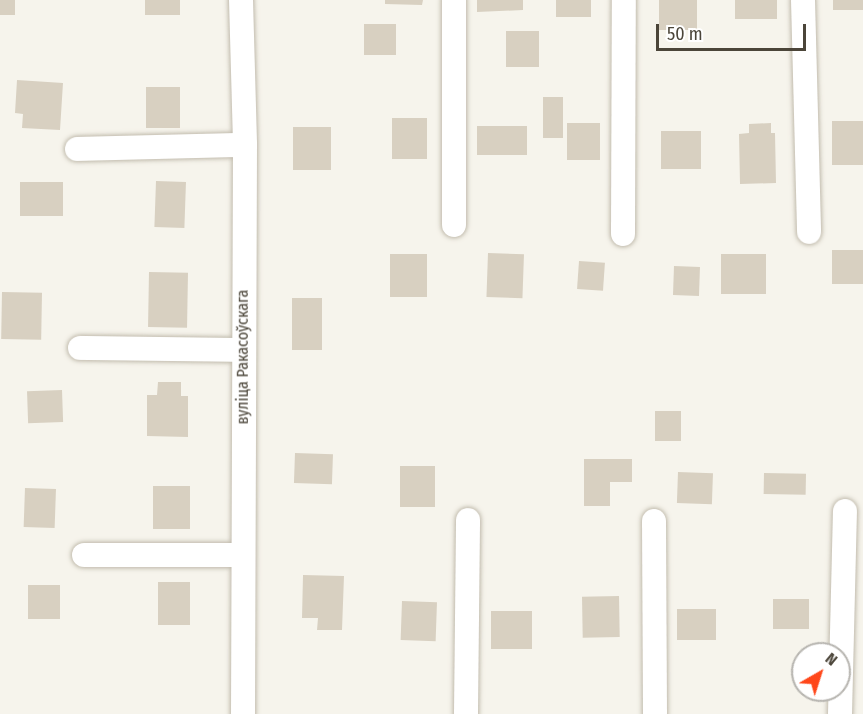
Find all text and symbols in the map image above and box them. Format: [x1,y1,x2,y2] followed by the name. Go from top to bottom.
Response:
[659,12,809,50] scale bar
[667,23,703,45] text: 50 m
[233,290,253,424] street label: вуліца Ракасоўскага
[791,642,851,702] north arrow
[822,649,841,670] text: N

